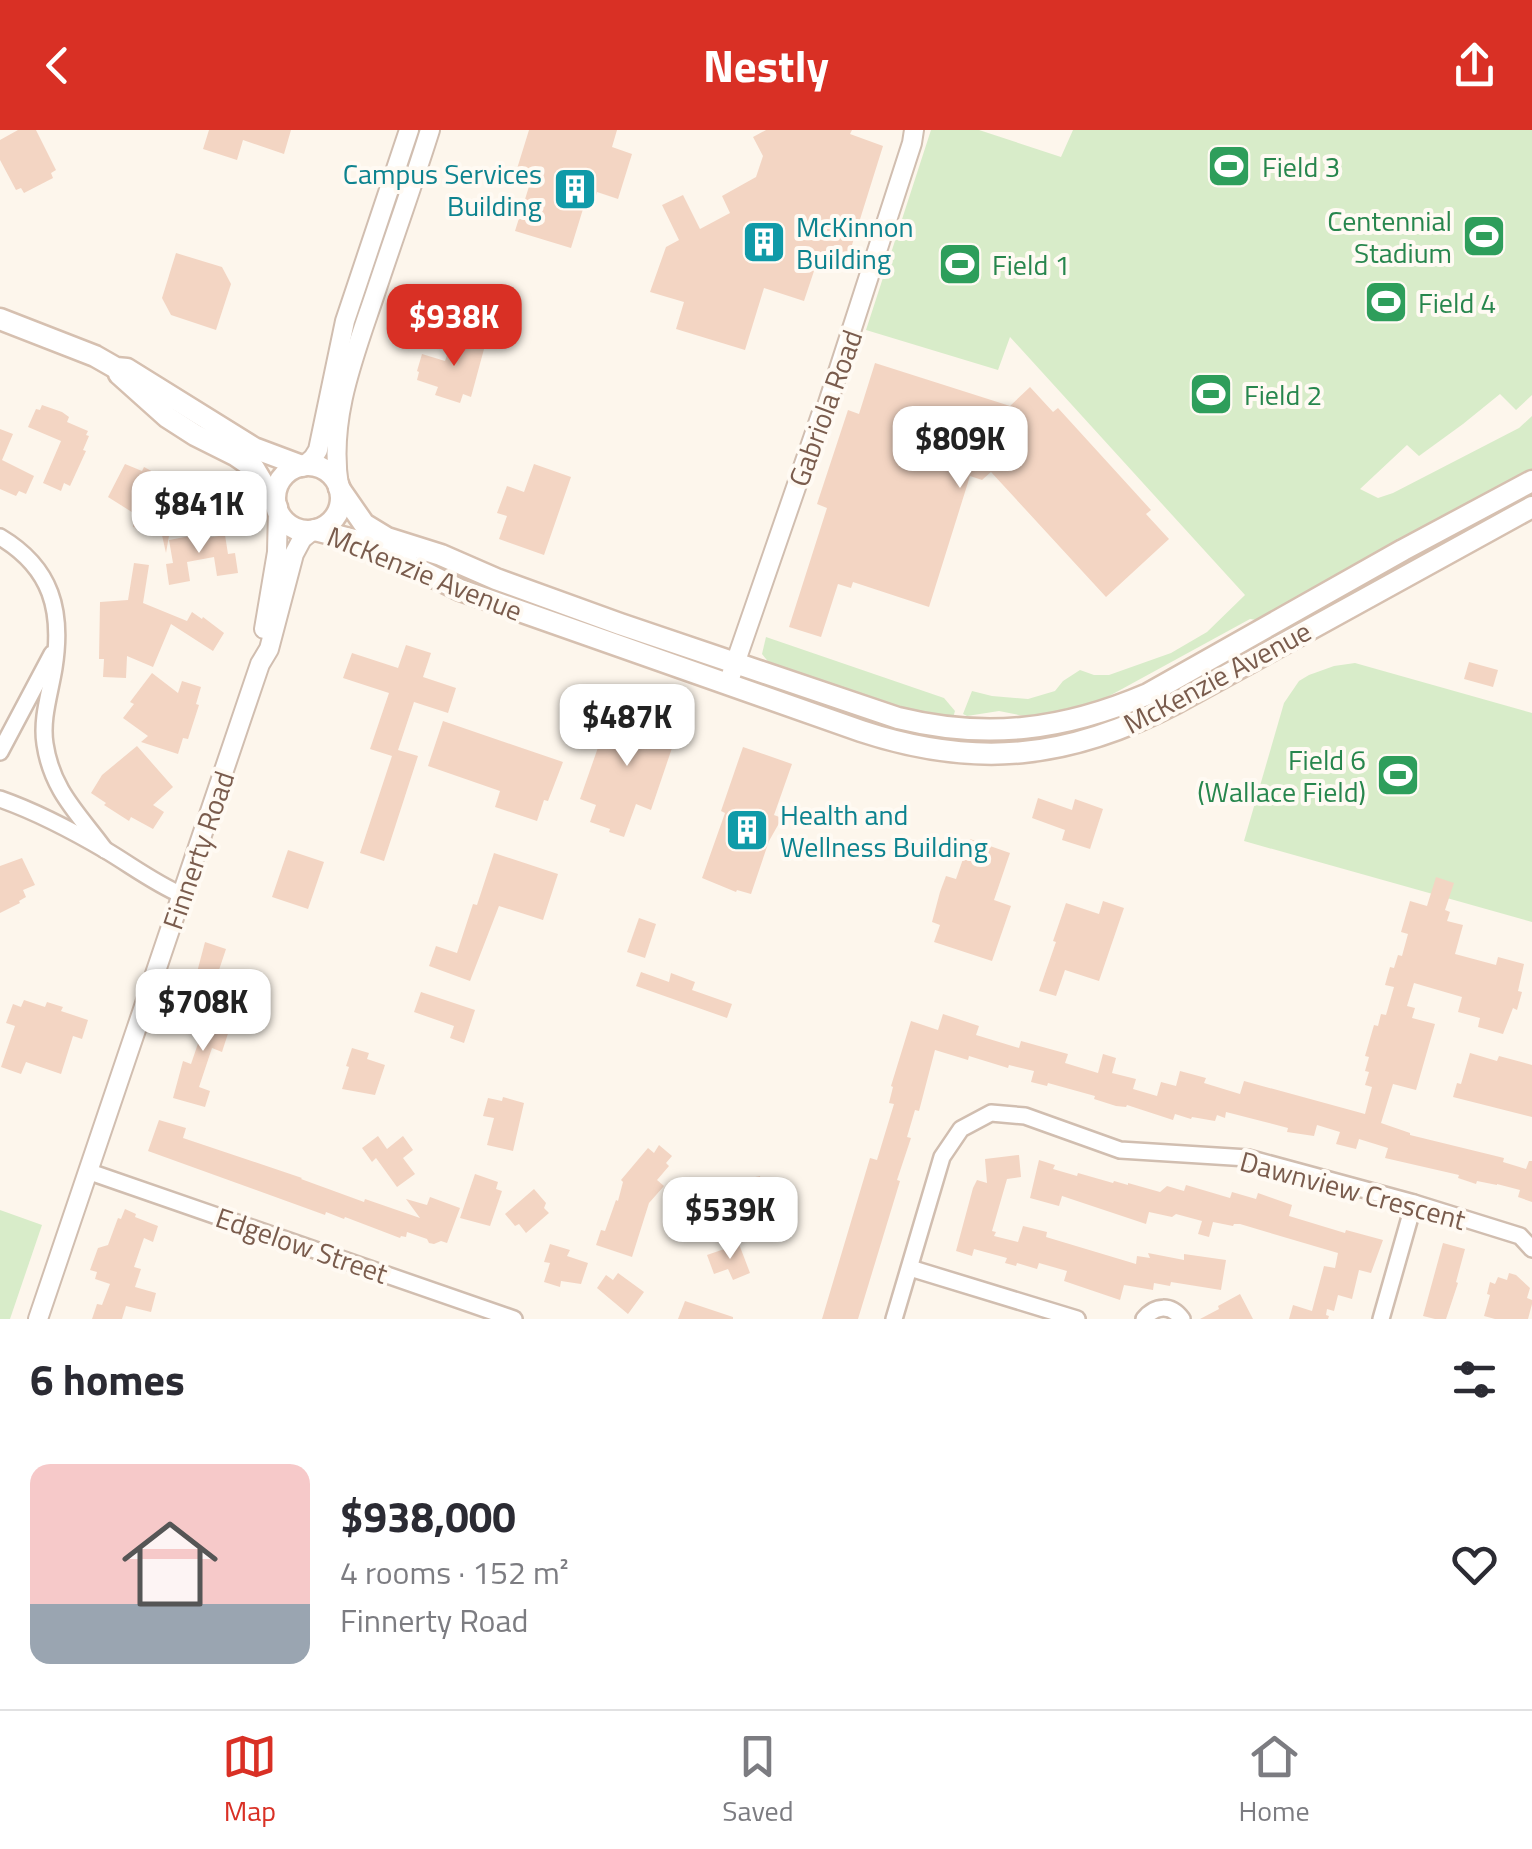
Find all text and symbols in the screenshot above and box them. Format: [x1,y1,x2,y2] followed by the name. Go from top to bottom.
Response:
[703,31,829,99] text: Nestly
[30,38,85,93] icon: back
[1447,38,1502,93] icon: share
[1206,143,1252,189] sports icon: Field 3
[1262,145,1340,188] place label: Field 3
[343,152,542,227] place label: Campus Services Building
[552,166,598,212] building icon: Campus Services Building
[1327,199,1452,274] place label: Centennial Stadium
[796,205,914,280] place label: McKinnon Building
[1461,213,1507,259] sports icon: Centennial Stadium
[741,219,787,265] building icon: McKinnon Building
[937,241,983,287] sports icon: Field 1
[992,243,1070,286] place label: Field 1
[1363,279,1409,325] sports icon: Field 4
[1418,281,1496,324] place label: Field 4
[384,284,524,369] pin: $938K
[409,292,499,340] text: $938K
[777,324,873,492] street label: Gabriola Road
[1188,371,1234,417] sports icon: Field 2
[1244,373,1322,416] place label: Field 2
[890,406,1030,491] pin: $809K
[915,414,1005,462] text: $809K
[129,471,269,556] pin: $841K
[154,479,244,527] text: $841K
[321,514,529,632] street label: McKenzie Avenue
[1116,609,1318,745] street label: McKenzie Avenue
[557,684,697,769] pin: $487K
[582,692,672,740] text: $487K
[1197,738,1366,813] place label: Field 6 (Wallace Field)
[1375,752,1421,798] sports icon: Field 6 (Wallace Field)
[151,765,245,935] street label: Finnerty Road
[780,793,988,868] place label: Health and Wellness Building
[724,807,770,853] building icon: Health and Wellness Building
[133,969,273,1054] pin: $708K
[158,977,248,1025] text: $708K
[1235,1139,1471,1241] street label: Dawnview Crescent
[660,1177,800,1262] pin: $539K
[685,1185,775,1233] text: $539K
[210,1195,394,1295] street label: Edgelow Street
[30,1347,185,1411] text: 6 homes
[1447,1352,1502,1407] icon: filters
[340,1484,516,1548] text: $938,000
[110,1504,230,1624] icon: home
[1447,1537,1502,1592] icon: heart
[340,1548,569,1596] text: 4 rooms · 152 m²
[340,1596,528,1644] text: Finnerty Road
[222,1729,277,1832] tab: Map
[722,1729,794,1832] tab: Saved
[1238,1729,1310,1832] tab: Home

